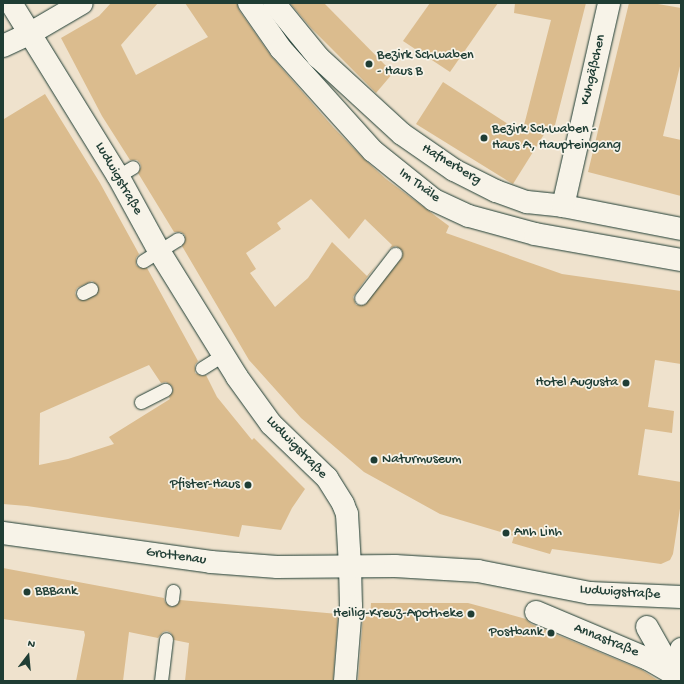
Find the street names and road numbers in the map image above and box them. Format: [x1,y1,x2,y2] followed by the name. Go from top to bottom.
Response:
[578,33,610,107] street label: Kuhgäßchen
[90,140,146,218] street label: Ludwigstraße
[418,141,484,189] street label: Hafnerberg
[395,165,443,207] street label: Im Thäle
[262,413,330,483] street label: Ludwigstraße
[145,544,207,570] street label: Grottenau
[579,582,661,604] street label: Ludwigstraße
[571,620,641,662] street label: Annastraße

